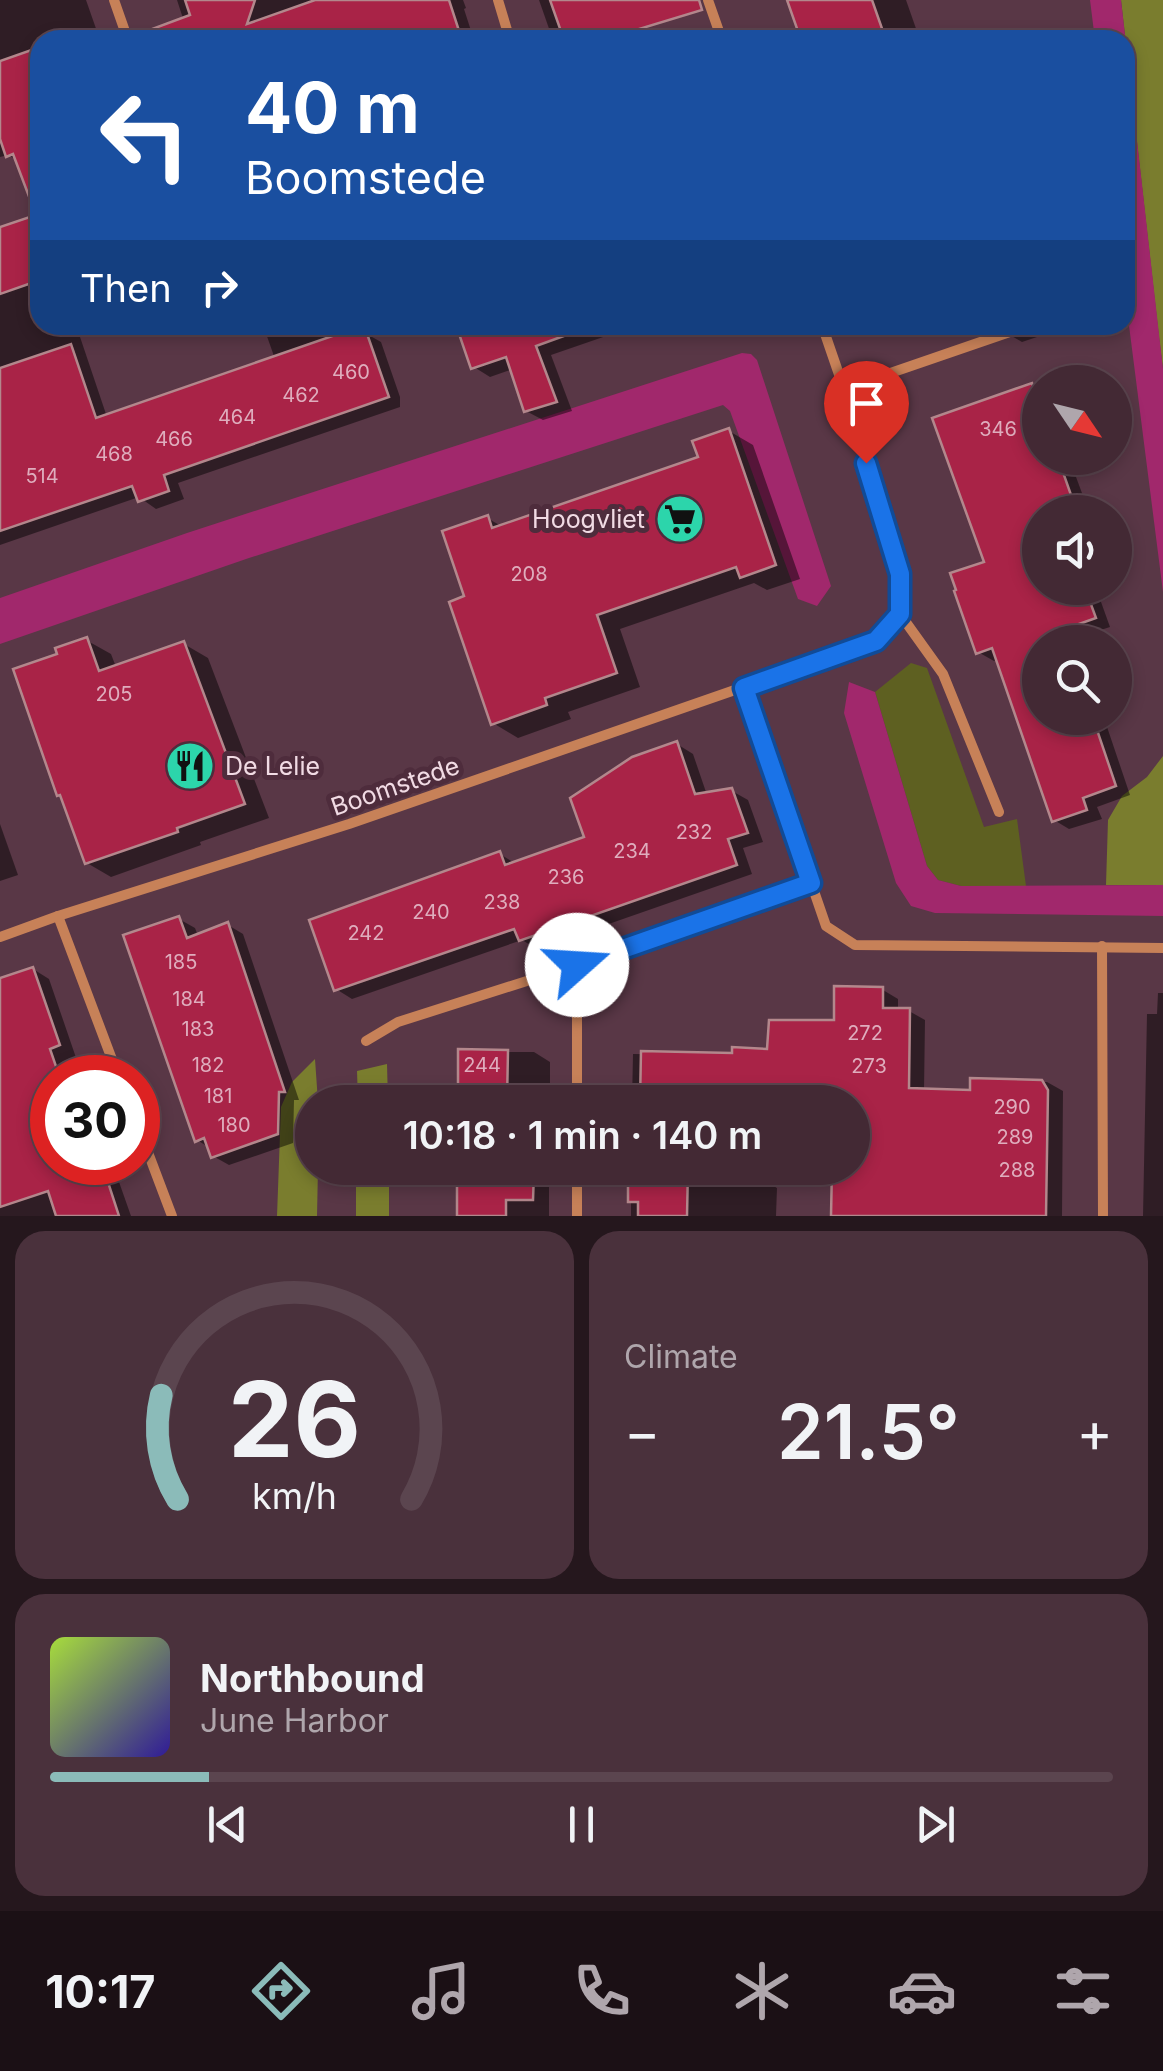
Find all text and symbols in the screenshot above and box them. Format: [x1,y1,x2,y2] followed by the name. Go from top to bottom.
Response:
[245,65,420,150] text: 40 m
[80,70,210,200] icon: left
[245,150,486,205] text: Boomstede
[192,260,247,315] icon: right
[80,265,172,311] text: Then
[332,360,370,384] house number: 460
[824,361,909,464] pin
[1022,365,1132,475] north arrow
[1022,365,1132,735] map controls
[839,376,894,431] icon: arrive
[282,383,320,407] house number: 462
[218,405,256,429] house number: 464
[979,417,1017,441] house number: 346
[155,427,193,451] house number: 466
[95,442,133,466] house number: 468
[25,464,59,488] house number: 514
[654,493,706,545] supermarket icon: Hoogvliet
[1022,495,1132,605] button: sound
[532,504,645,534] place label: Hoogvliet
[510,562,548,586] house number: 208
[1022,625,1132,735] button: search
[96,682,132,706] house number: 205
[164,740,216,792] restaurant icon: De Lelie
[327,750,463,822] street label: Boomstede
[225,751,320,781] place label: De Lelie
[676,820,712,844] house number: 232
[613,839,651,863] house number: 234
[548,865,584,889] house number: 236
[484,890,520,914] house number: 238
[412,900,450,924] house number: 240
[525,913,629,1017] position arrow
[347,921,385,945] house number: 242
[165,950,197,974] house number: 185
[172,987,206,1011] house number: 184
[182,1017,214,1041] house number: 183
[847,1021,883,1045] house number: 272
[192,1053,224,1077] house number: 182
[463,1053,501,1077] house number: 244
[851,1054,887,1078] house number: 273
[30,1055,160,1185] speed limit sign: 30
[204,1084,232,1108] house number: 181
[993,1095,1031,1119] house number: 290
[403,1112,762,1158] text: 10:18 · 1 min · 140 m
[217,1113,251,1137] house number: 180
[997,1125,1033,1149] house number: 289
[999,1158,1035,1182] house number: 288
[624,1337,738,1376] text: Climate
[228,1356,361,1482] text: 26
[777,1386,960,1477] text: 21.5°
[624,1399,660,1465] text: −
[1077,1399,1113,1465] text: +
[252,1474,337,1518] text: km/h
[200,1655,425,1701] text: Northbound
[200,1701,389,1740] text: June Harbor
[200,1797,255,1852] icon: previous
[554,1797,609,1852] icon: pause
[908,1797,963,1852] icon: next
[246,1956,316,2026] icon: directions
[406,1956,476,2026] icon: music
[567,1956,637,2026] icon: phone
[727,1956,797,2026] icon: climate
[887,1956,957,2026] icon: car
[1048,1956,1118,2026] icon: filters
[45,1964,156,2019] text: 10:17

